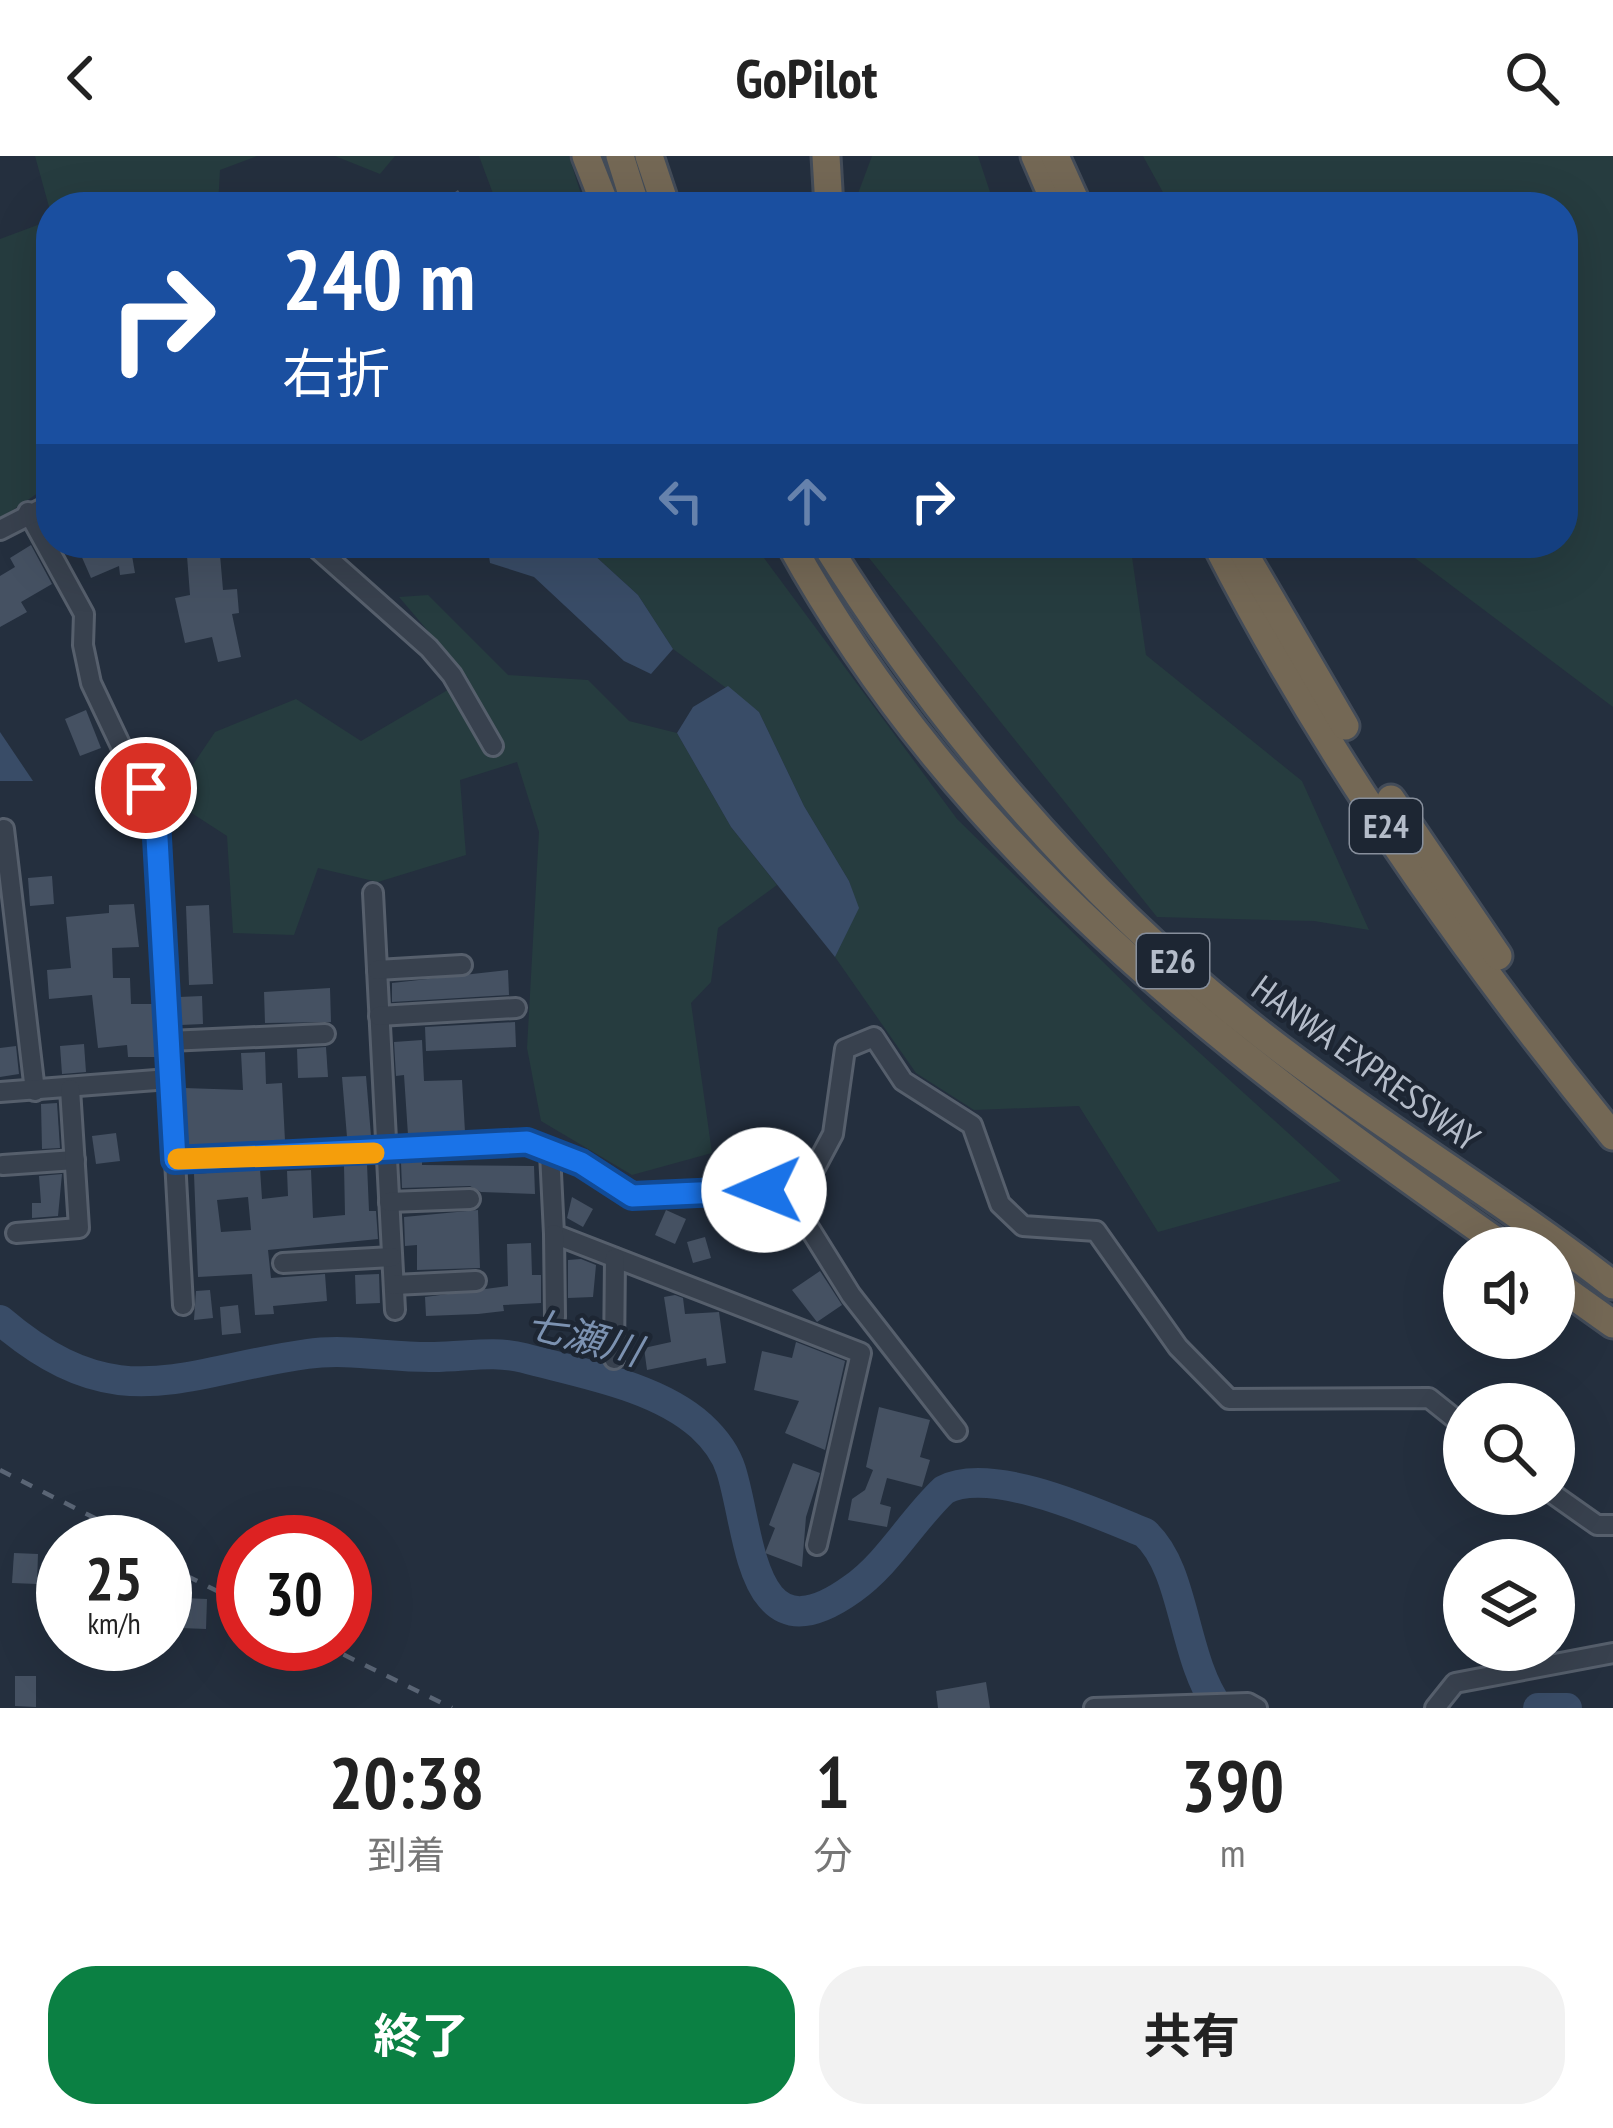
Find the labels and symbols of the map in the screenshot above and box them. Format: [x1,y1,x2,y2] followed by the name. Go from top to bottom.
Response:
[95,737,197,839] pin
[1350,799,1422,853] road number: E24
[1137,934,1209,988] road number: E26
[1243,964,1490,1161] street label: HANWA EXPRESSWAY
[701,1127,827,1253] position arrow
[521,1297,651,1377] water label: 七瀬川
[216,1515,372,1671] speed limit sign: 30

